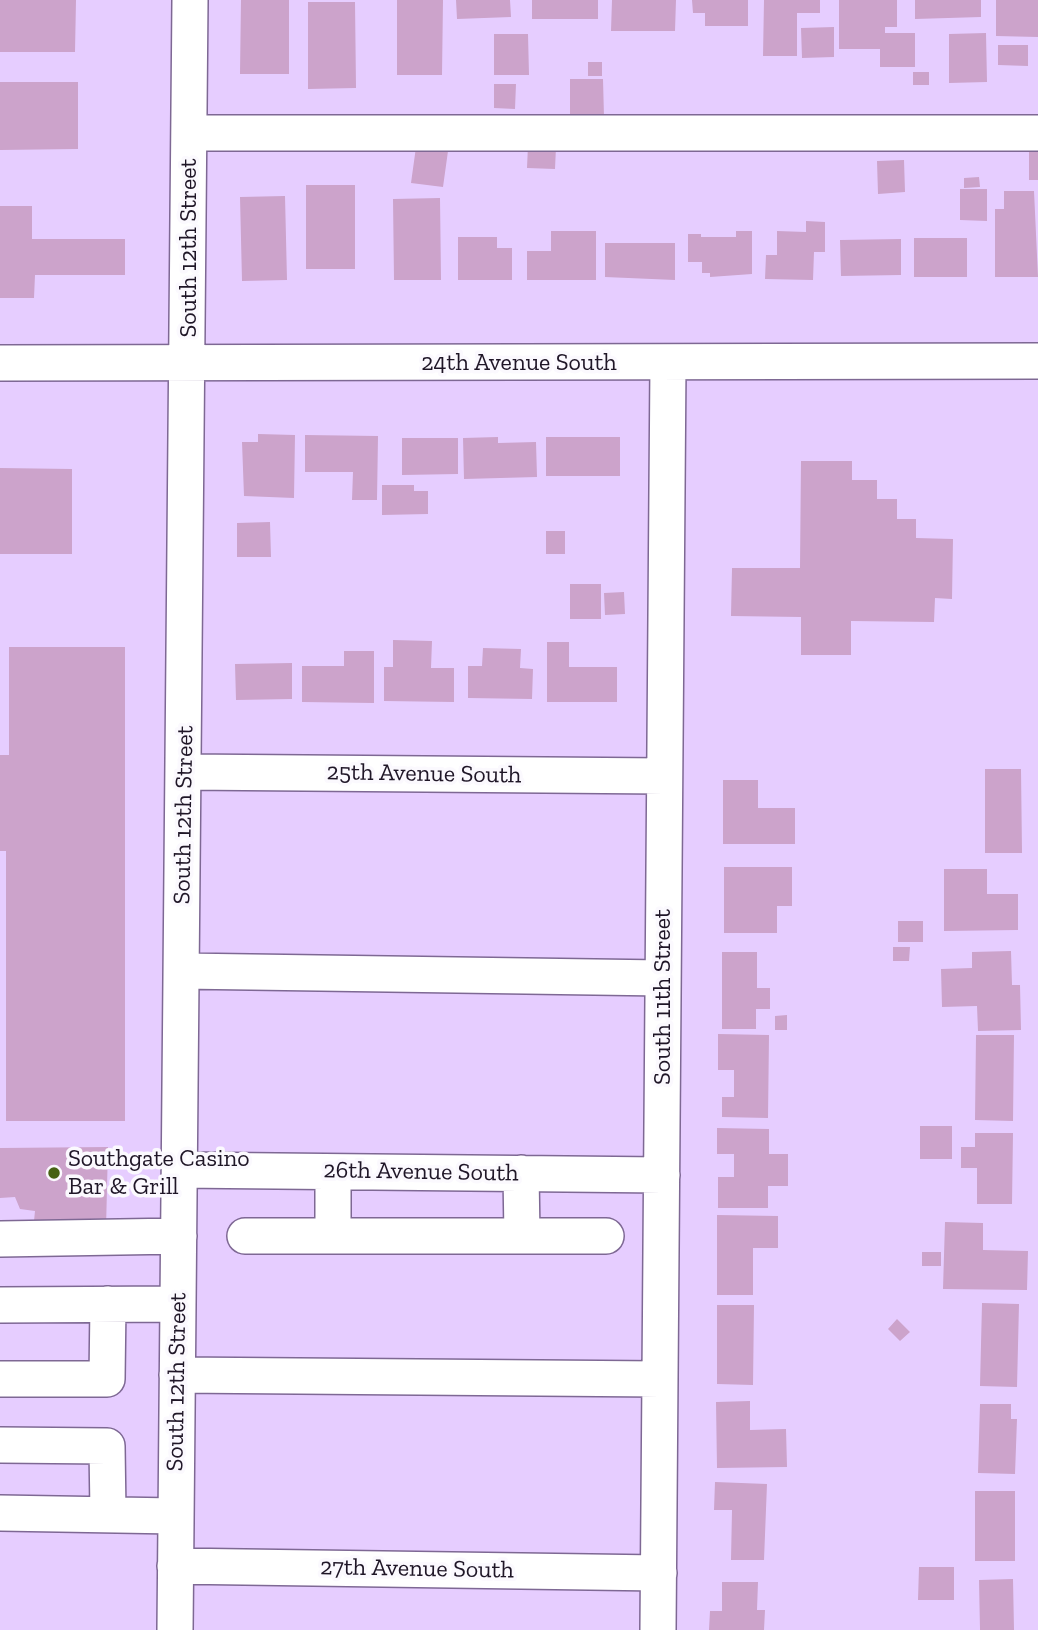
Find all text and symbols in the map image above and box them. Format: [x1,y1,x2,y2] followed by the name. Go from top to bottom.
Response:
[175,159,203,337] street label: South 12th Street
[421,349,617,377] street label: 24th Avenue South
[168,725,200,905] street label: South 12th Street
[326,758,522,790] street label: 25th Avenue South
[649,909,677,1085] street label: South 11th Street
[68,1145,250,1201] place label: Southgate Casino Bar & Grill
[323,1156,519,1188] street label: 26th Avenue South
[46,1165,62,1181] marker: Southgate Casino Bar & Grill
[161,1292,193,1472] street label: South 12th Street
[320,1553,514,1585] street label: 27th Avenue South

